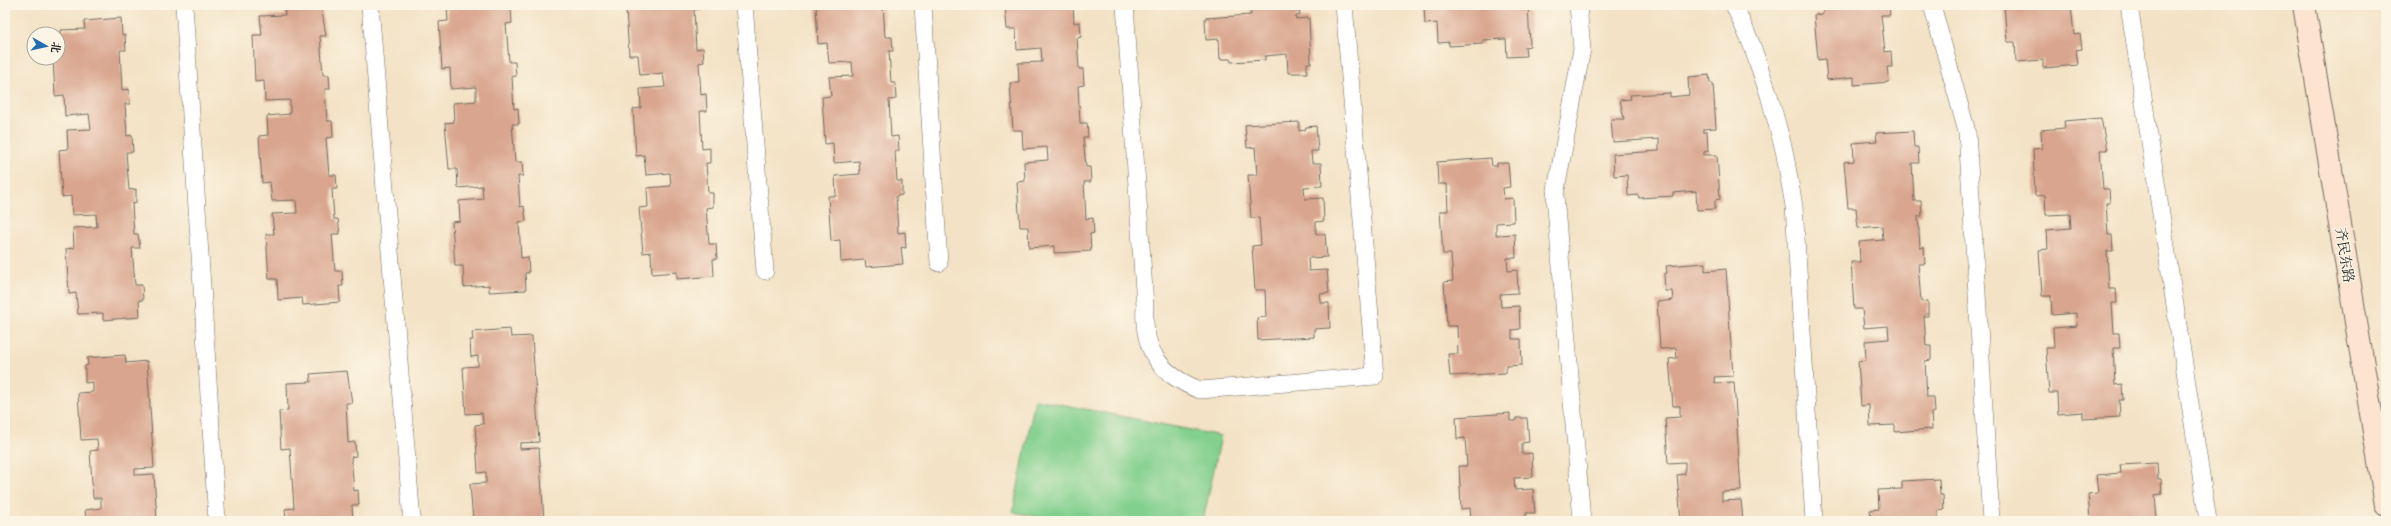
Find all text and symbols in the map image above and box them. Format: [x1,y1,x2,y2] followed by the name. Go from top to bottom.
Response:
[26,26,66,66] north arrow
[47,41,63,54] text: 北
[2331,226,2357,284] street label: 齐民东路

